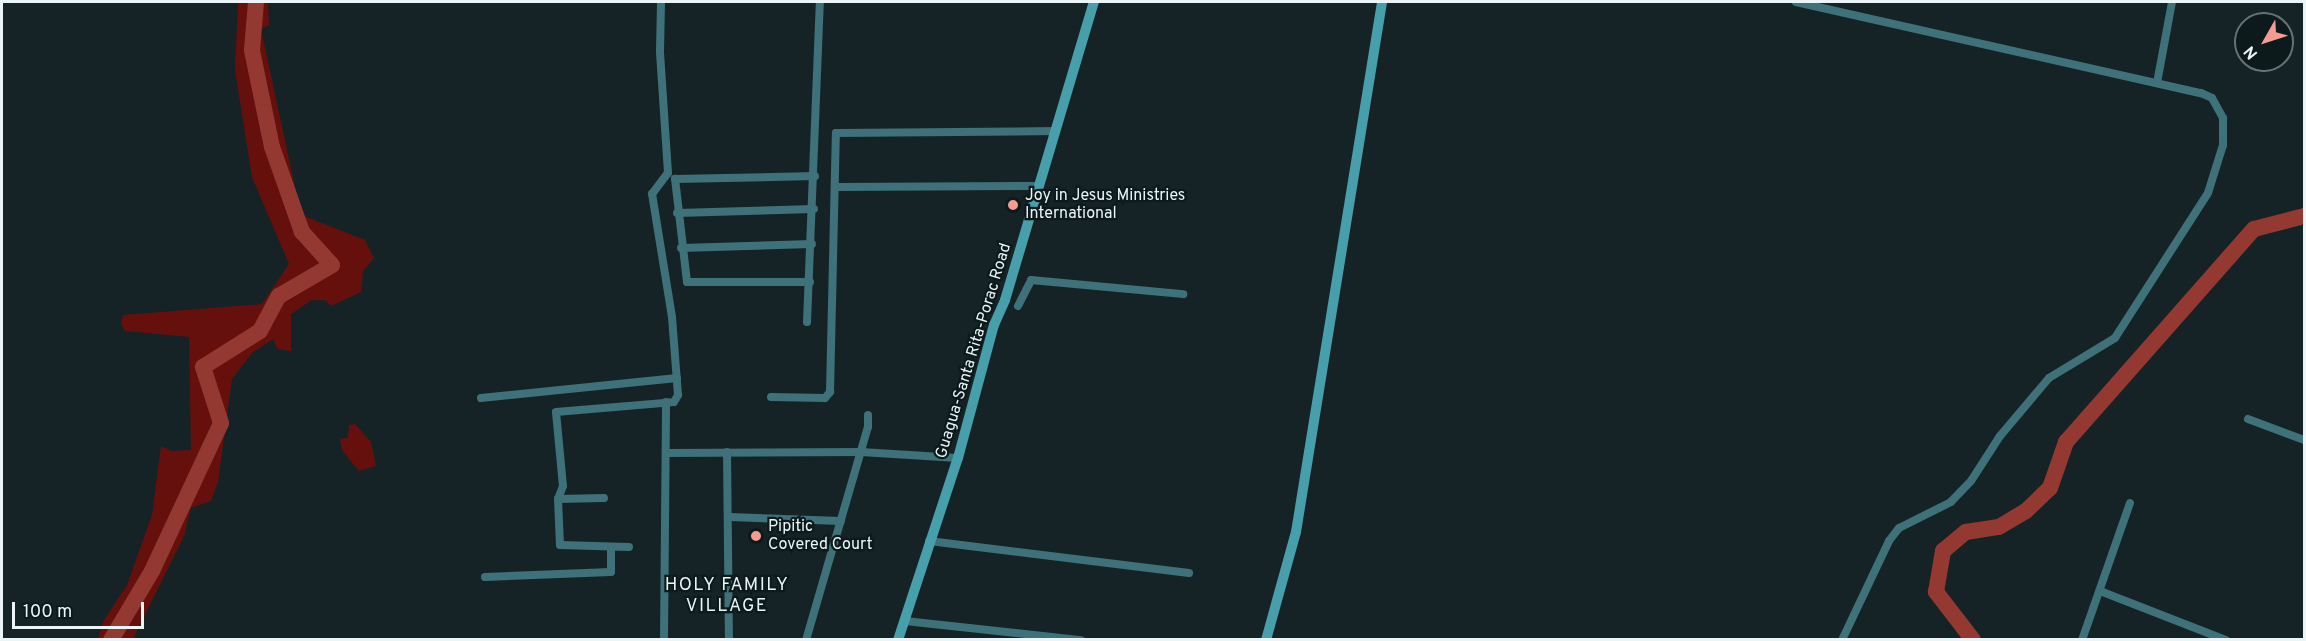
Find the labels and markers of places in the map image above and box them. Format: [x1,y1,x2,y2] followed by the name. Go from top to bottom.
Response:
[1025,186,1185,224] place label: Joy in Jesus Ministries International
[1006,198,1020,212] marker: Joy in Jesus Ministries International
[768,517,873,555] place label: Pipitic Covered Court
[749,529,763,543] marker: Pipitic Covered Court

